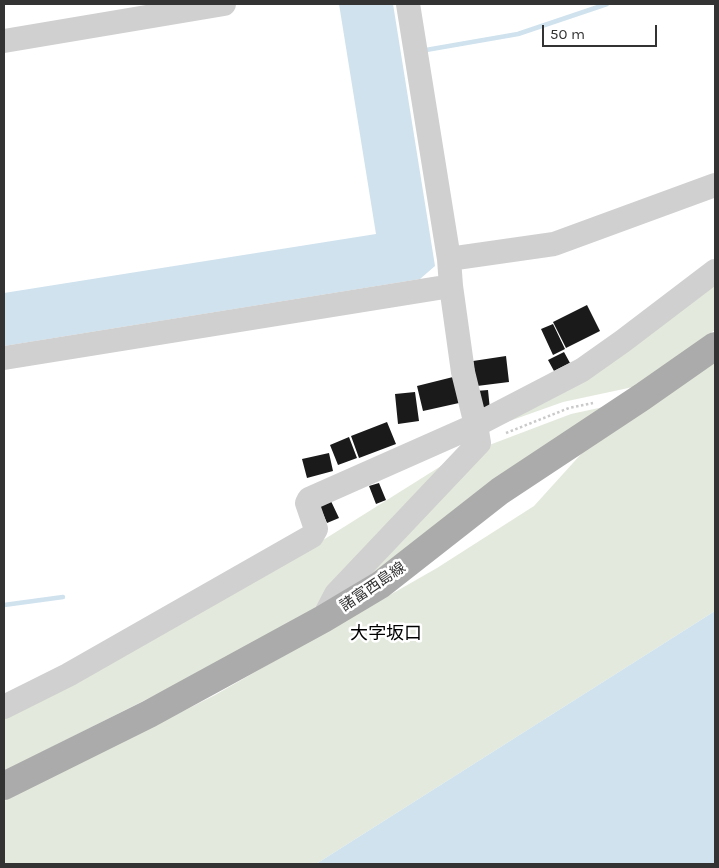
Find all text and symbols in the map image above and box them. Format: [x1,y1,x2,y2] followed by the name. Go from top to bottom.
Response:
[544,15,659,47] scale bar
[550,25,585,43] text: 50 m
[337,559,409,615] street label: 諸富西島線
[350,623,422,645] district label: 大字坂口

